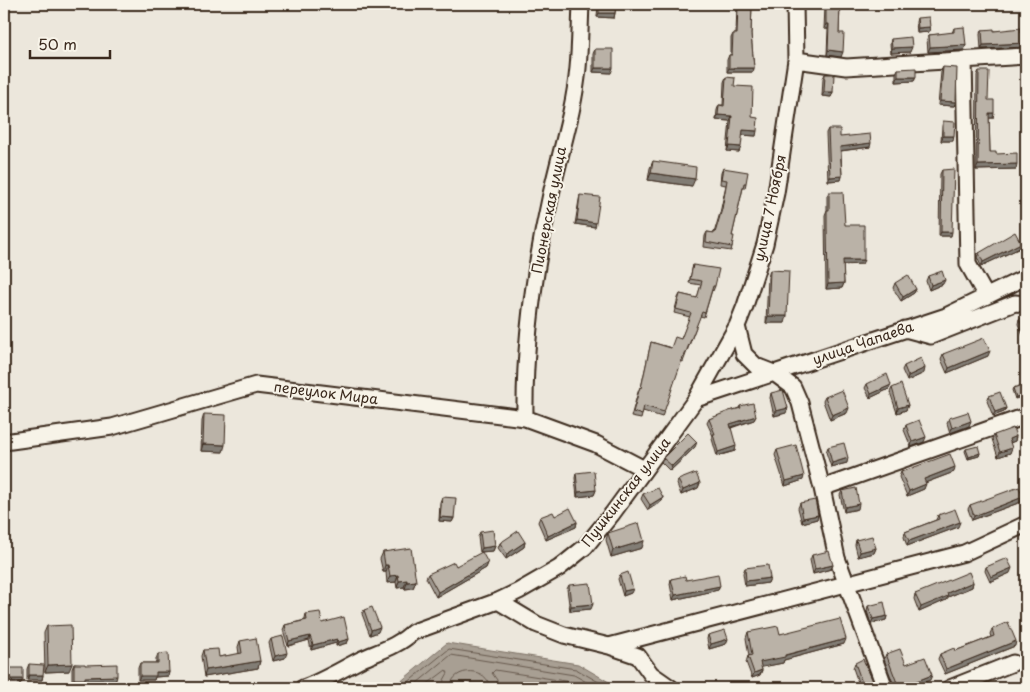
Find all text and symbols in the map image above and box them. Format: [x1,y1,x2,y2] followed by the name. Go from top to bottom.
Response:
[30,28,110,60] scale bar
[38,32,77,55] text: 50 m
[526,144,571,275] street label: Пионерская улица
[748,153,791,263] street label: улица 7 Ноября
[809,315,916,370] street label: улица Чапаева
[273,376,380,409] street label: переулок Мира
[576,432,675,551] street label: Пушкинская улица

